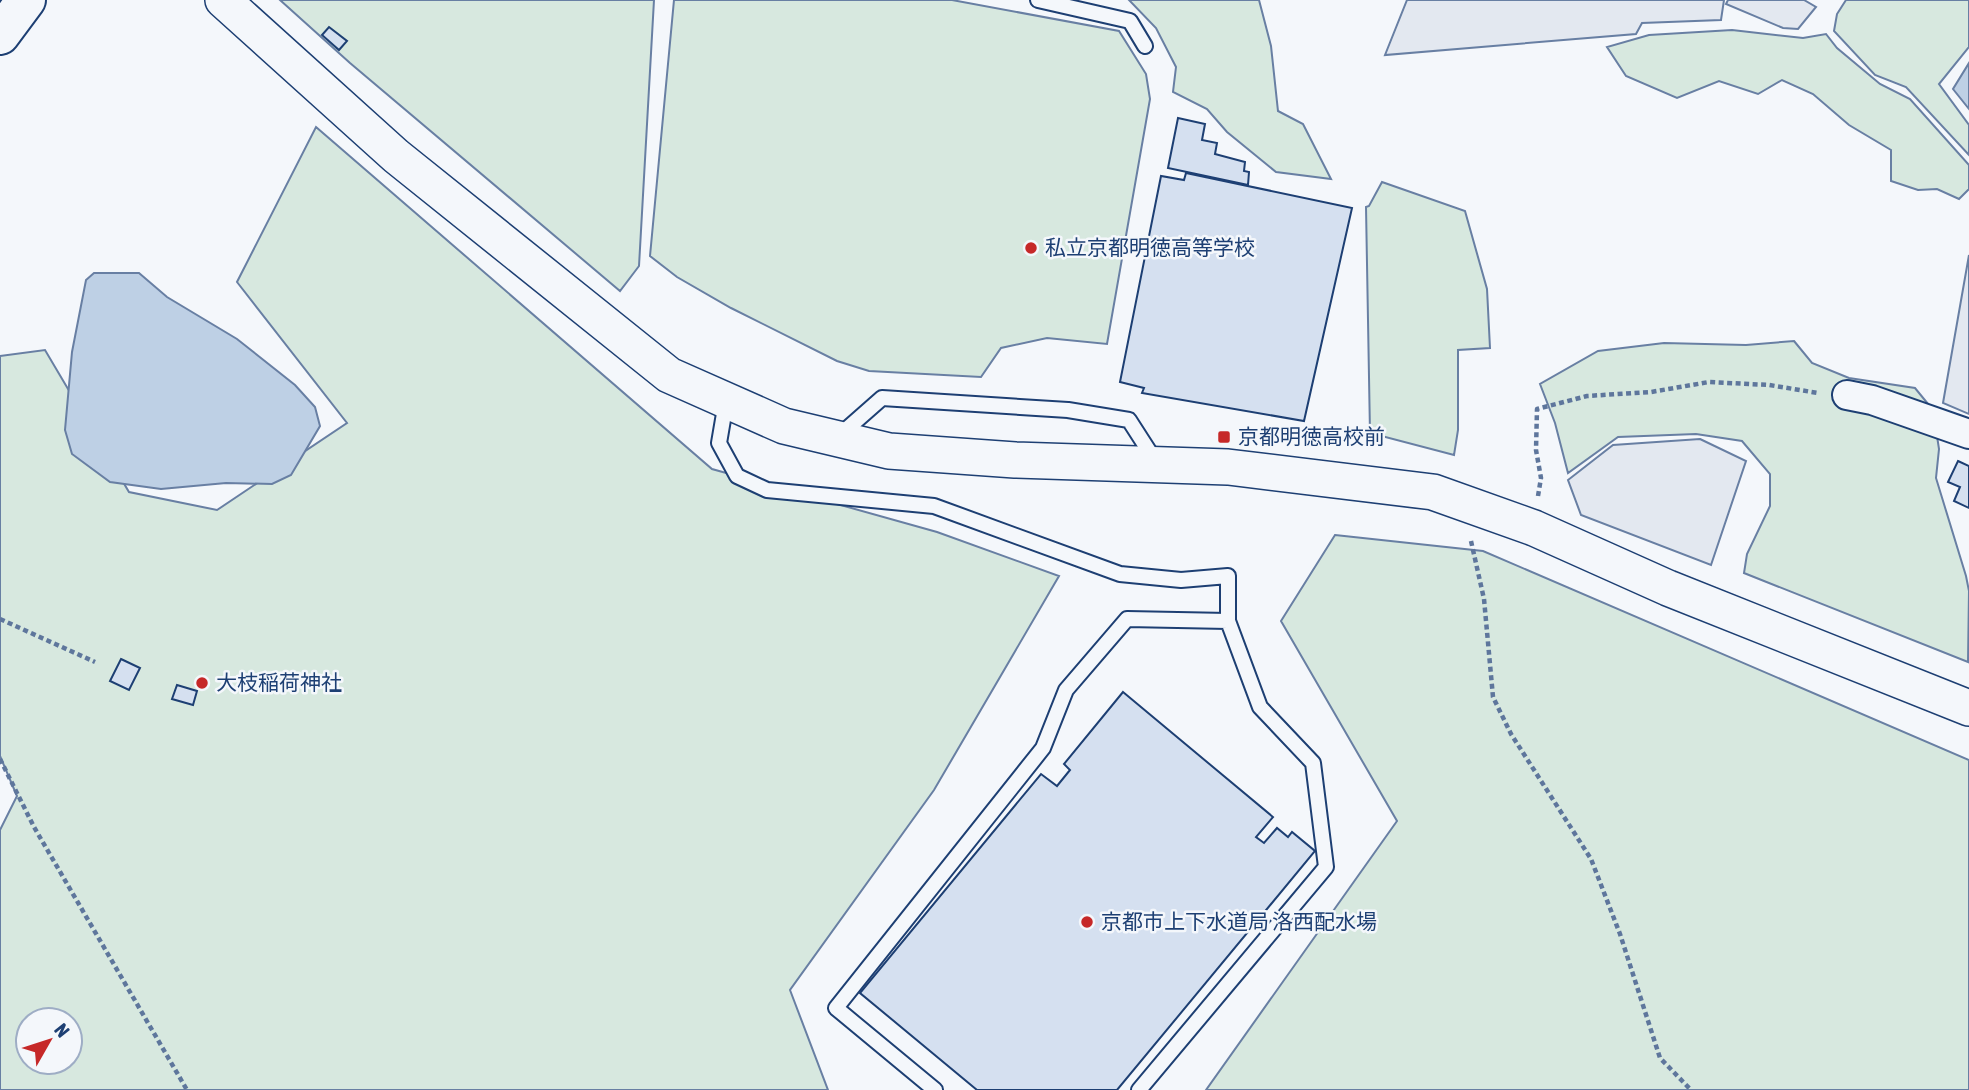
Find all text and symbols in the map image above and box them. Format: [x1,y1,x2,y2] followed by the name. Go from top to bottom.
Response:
[1045,235,1255,259] place label: 私立京都明徳高等学校
[1023,240,1039,256] marker: 私立京都明徳高等学校
[1238,424,1385,448] place label: 京都明徳高校前
[1216,429,1232,445] marker: 京都明徳高校前
[216,670,342,694] place label: 大枝稲荷神社
[194,675,210,691] marker: 大枝稲荷神社
[1101,909,1377,933] place label: 京都市上下水道局 洛西配水場
[1079,914,1095,930] marker: 京都市上下水道局 洛西配水場
[14,1006,84,1076] north arrow
[50,1019,74,1042] text: N

